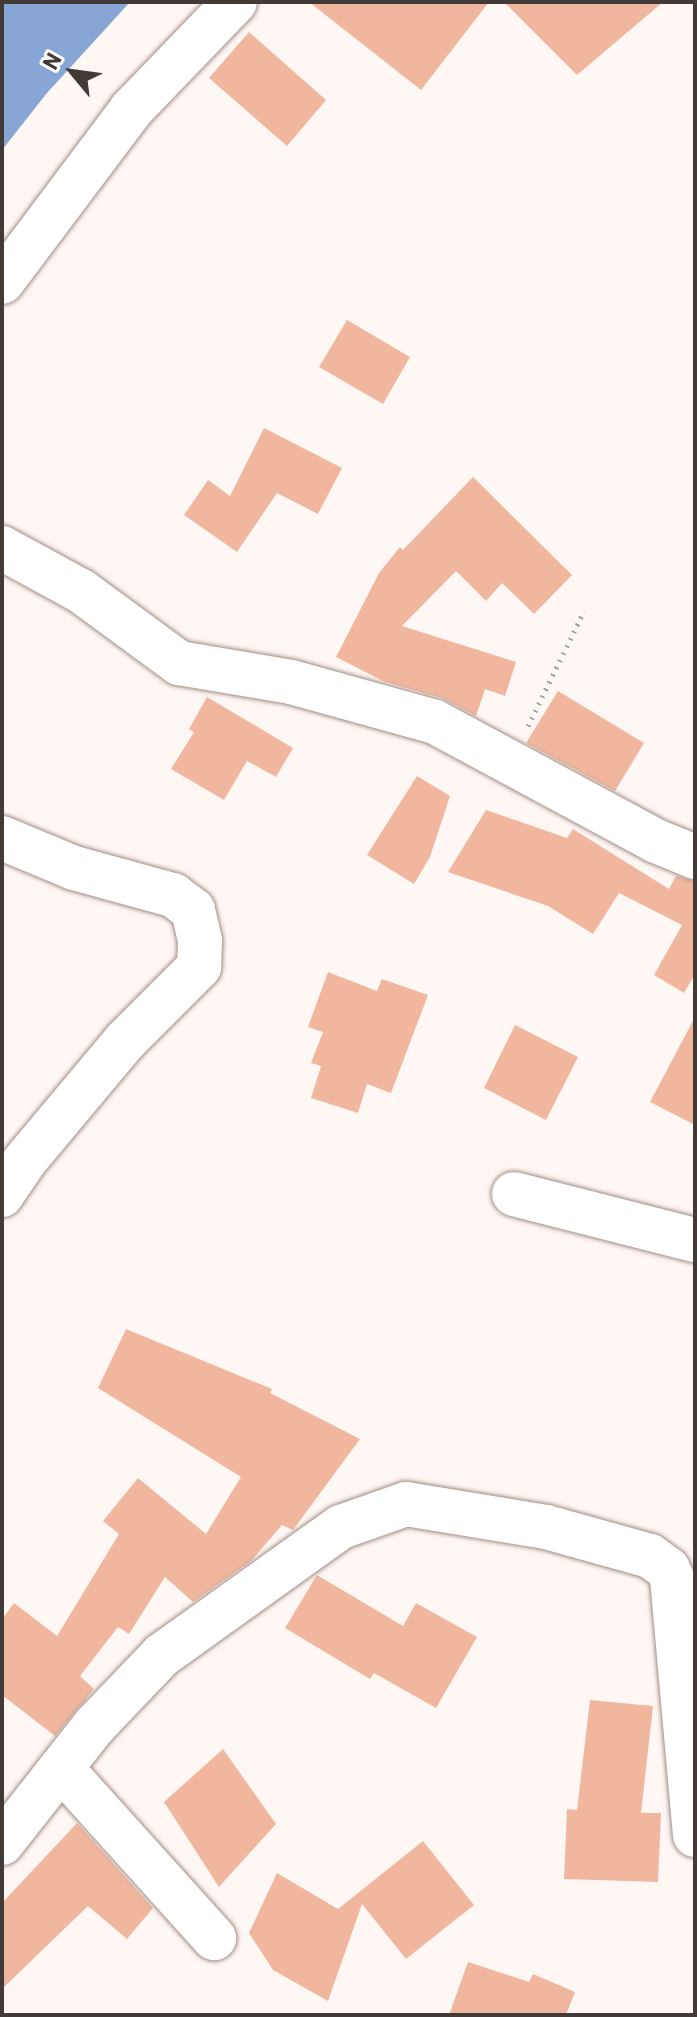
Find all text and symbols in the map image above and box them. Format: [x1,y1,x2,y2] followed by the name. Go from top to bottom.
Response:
[32,32,112,112] north arrow
[36,48,66,73] text: N

